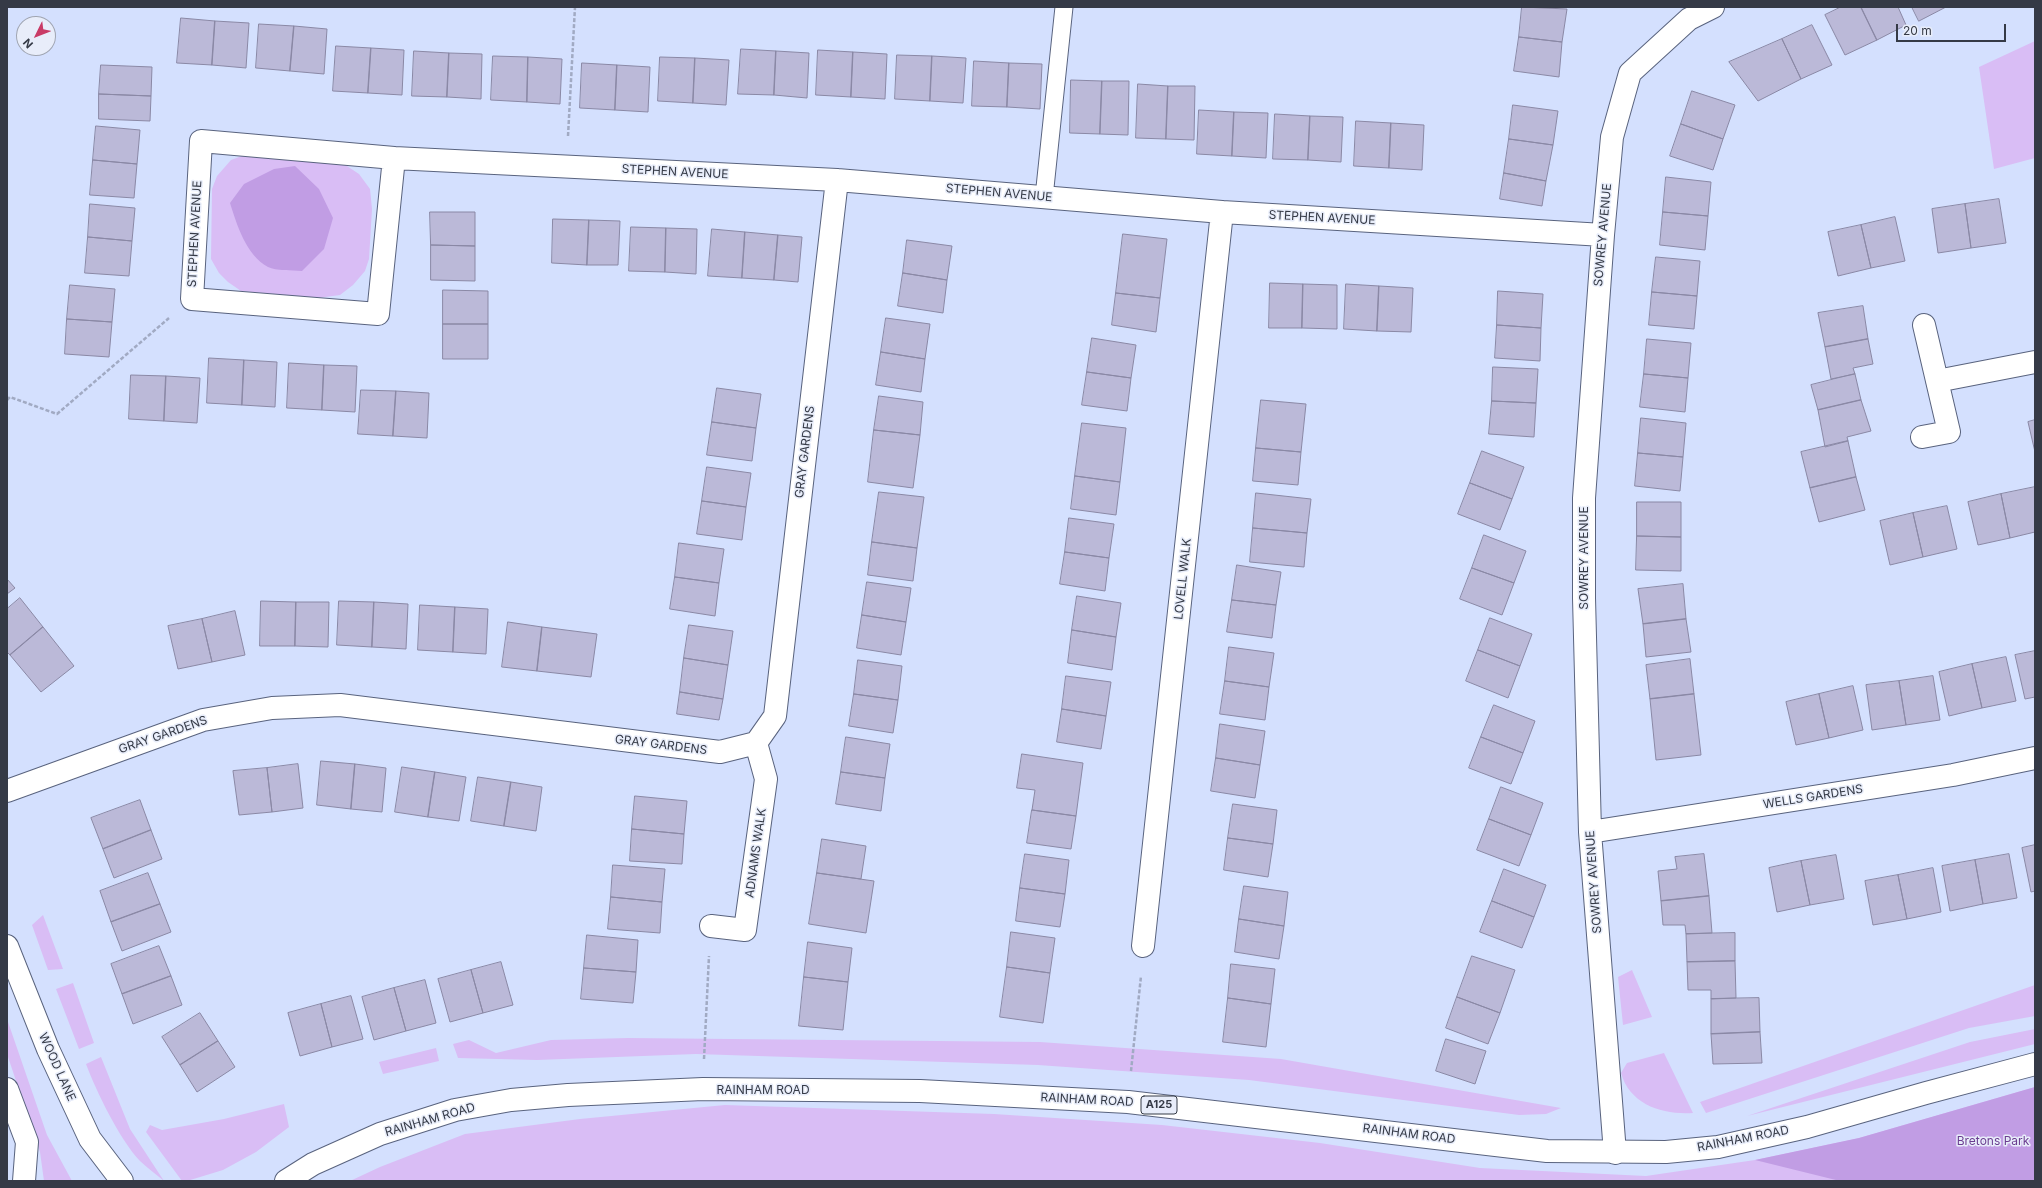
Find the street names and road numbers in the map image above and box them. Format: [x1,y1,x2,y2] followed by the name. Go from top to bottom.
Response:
[621,162,729,182] street label: STEPHEN AVENUE
[185,180,205,288] street label: STEPHEN AVENUE
[945,181,1053,205] street label: STEPHEN AVENUE
[1591,183,1615,287] street label: SOWREY AVENUE
[1268,208,1376,228] street label: STEPHEN AVENUE
[792,405,818,499] street label: GRAY GARDENS
[1577,506,1591,610] street label: SOWREY AVENUE
[1172,538,1194,620] street label: LOVELL WALK
[117,713,209,757] street label: GRAY GARDENS
[614,732,708,758] street label: GRAY GARDENS
[1762,782,1864,812] street label: WELLS GARDENS
[743,807,769,899] street label: ADNAMS WALK
[1583,830,1605,934] street label: SOWREY AVENUE
[35,1030,79,1104] street label: WOOD LANE
[716,1083,810,1097] street label: RAINHAM ROAD
[1040,1090,1134,1110] street label: RAINHAM ROAD
[1141,1096,1177,1114] road number: A125
[383,1100,477,1140] street label: RAINHAM ROAD
[1362,1121,1456,1147] street label: RAINHAM ROAD
[1696,1123,1790,1155] street label: RAINHAM ROAD

